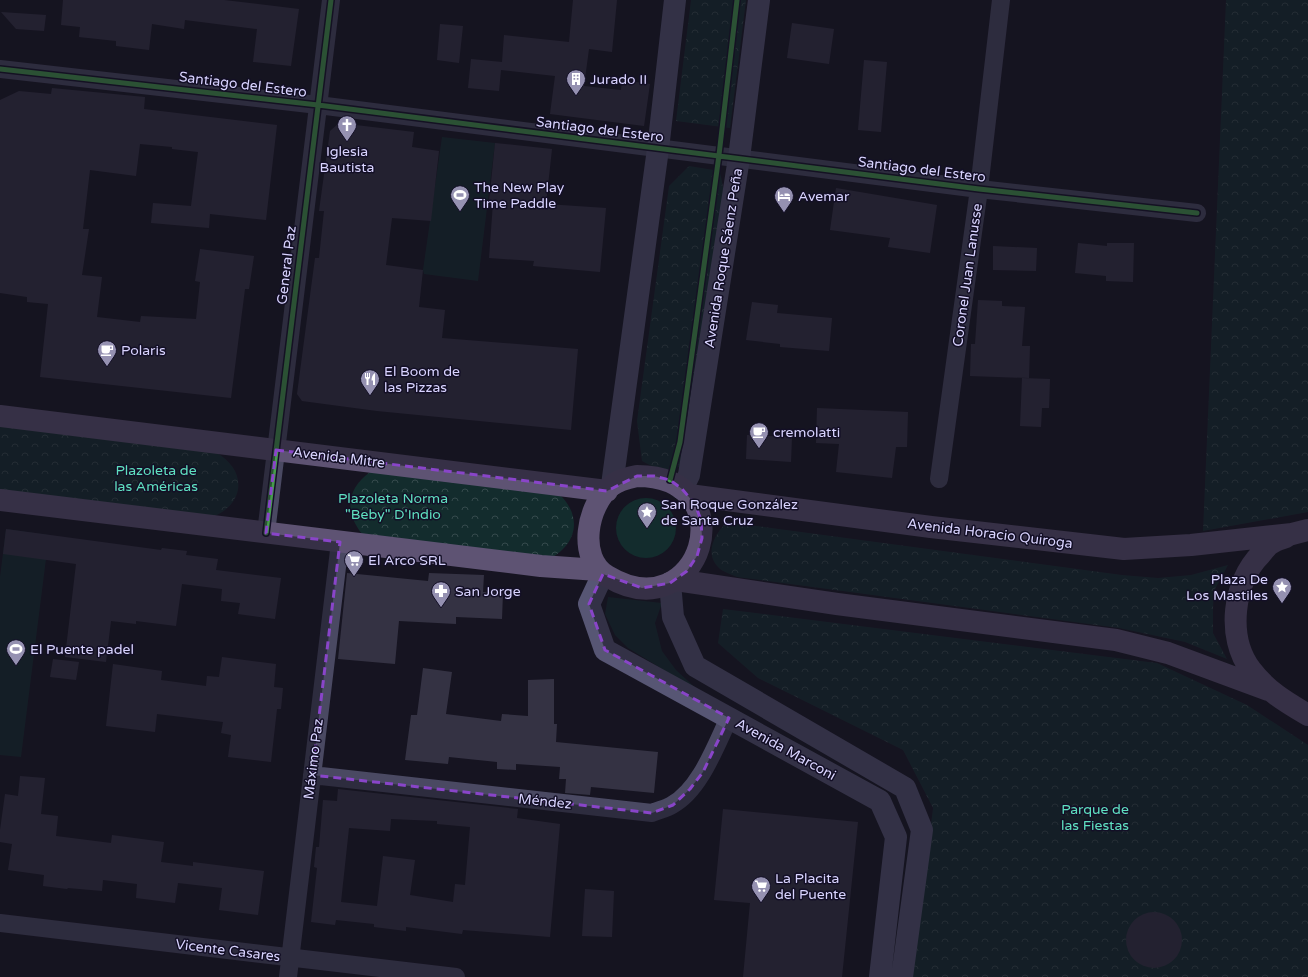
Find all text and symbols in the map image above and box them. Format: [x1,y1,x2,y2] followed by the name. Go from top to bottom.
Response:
[178,68,308,101] street label: Santiago del Estero
[565,68,587,96] building icon: Jurado II
[590,71,647,88] place label: Jurado II
[535,113,665,146] street label: Santiago del Estero
[336,114,358,142] church icon: Iglesia Bautista
[320,143,374,176] place label: Iglesia Bautista
[857,153,987,186] street label: Santiago del Estero
[701,167,746,349] street label: Avenida Roque Sáenz Peña
[474,179,565,212] place label: The New Play Time Paddle
[449,184,471,212] sports icon: The New Play Time Paddle
[773,185,795,213] hotel icon: Avemar
[798,188,850,205] place label: Avemar
[949,202,986,348] street label: Coronel Juan Lanusse
[273,225,300,305] street label: General Paz
[96,339,118,367] cafe icon: Polaris
[121,342,166,359] place label: Polaris
[384,363,460,396] place label: El Boom de las Pizzas
[359,368,381,396] restaurant icon: El Boom de las Pizzas
[748,421,770,449] cafe icon: cremolatti
[773,424,840,441] place label: cremolatti
[292,443,386,472] street label: Avenida Mitre
[114,462,198,495] park label: Plazoleta de las Américas
[338,490,448,523] park label: Plazoleta Norma "Beby" D'Indio
[661,496,798,529] place label: San Roque González de Santa Cruz
[636,501,658,529] place icon: San Roque González de Santa Cruz
[906,515,1074,552] street label: Avenida Horacio Quiroga
[343,549,365,577] supermarket icon: El Arco SRL
[368,552,446,569] place label: El Arco SRL
[1186,571,1268,604] place label: Plaza De Los Mastiles
[1271,576,1293,604] place icon: Plaza De Los Mastiles
[430,580,452,608] pharmacy icon: San Jorge
[455,583,521,600] place label: San Jorge
[5,638,27,666] sports icon: El Puente padel
[30,641,134,658] place label: El Puente padel
[733,715,839,784] street label: Avenida Marconi
[300,718,327,800] street label: Máximo Paz
[517,790,572,813] street label: Méndez
[1061,801,1129,834] park label: Parque de las Fiestas
[775,870,846,903] place label: La Placita del Puente
[750,875,772,903] supermarket icon: La Placita del Puente
[175,936,282,965] street label: Vicente Casares

